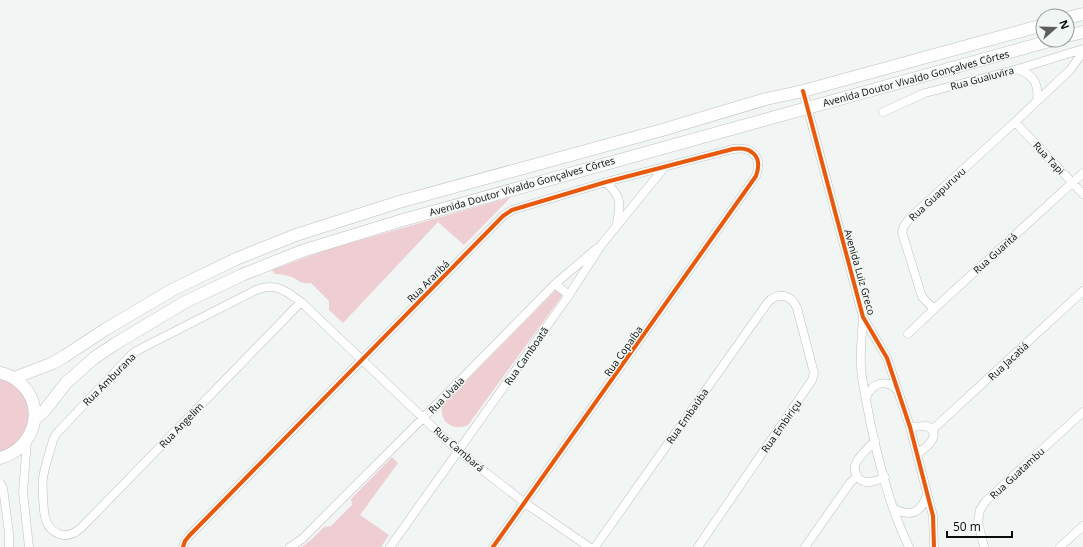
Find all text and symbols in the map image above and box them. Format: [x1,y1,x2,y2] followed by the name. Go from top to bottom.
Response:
[1035,8,1075,48] north arrow
[1056,18,1073,31] text: N
[821,46,1011,110] street label: Avenida Doutor Vivaldo Gonçalves Côrtes
[949,63,1015,93] street label: Rua Guaiuvira
[1030,139,1068,177] street label: Rua Tapi
[428,153,617,219] street label: Avenida Doutor Vivaldo Gonçalves Côrtes
[906,164,968,224] street label: Rua Guapuruvu
[841,227,879,317] street label: Avenida Luiz Greco
[970,229,1020,277] street label: Rua Guaritá
[404,257,452,305] street label: Rua Araribá
[600,323,646,379] street label: Rua Copaíba
[501,324,551,388] street label: Rua Camboatã
[985,339,1031,383] street label: Rua Jacatiá
[79,349,139,409] street label: Rua Amburana
[425,373,467,417] street label: Rua Uvaia
[663,385,711,447] street label: Rua Embaúba
[758,397,804,455] street label: Rua Embiriçu
[156,399,206,451] street label: Rua Angelim
[431,423,487,475] street label: Rua Cambará
[987,444,1047,502] street label: Rua Guatambu
[947,513,1012,539] scale bar
[953,518,981,535] text: 50 m

